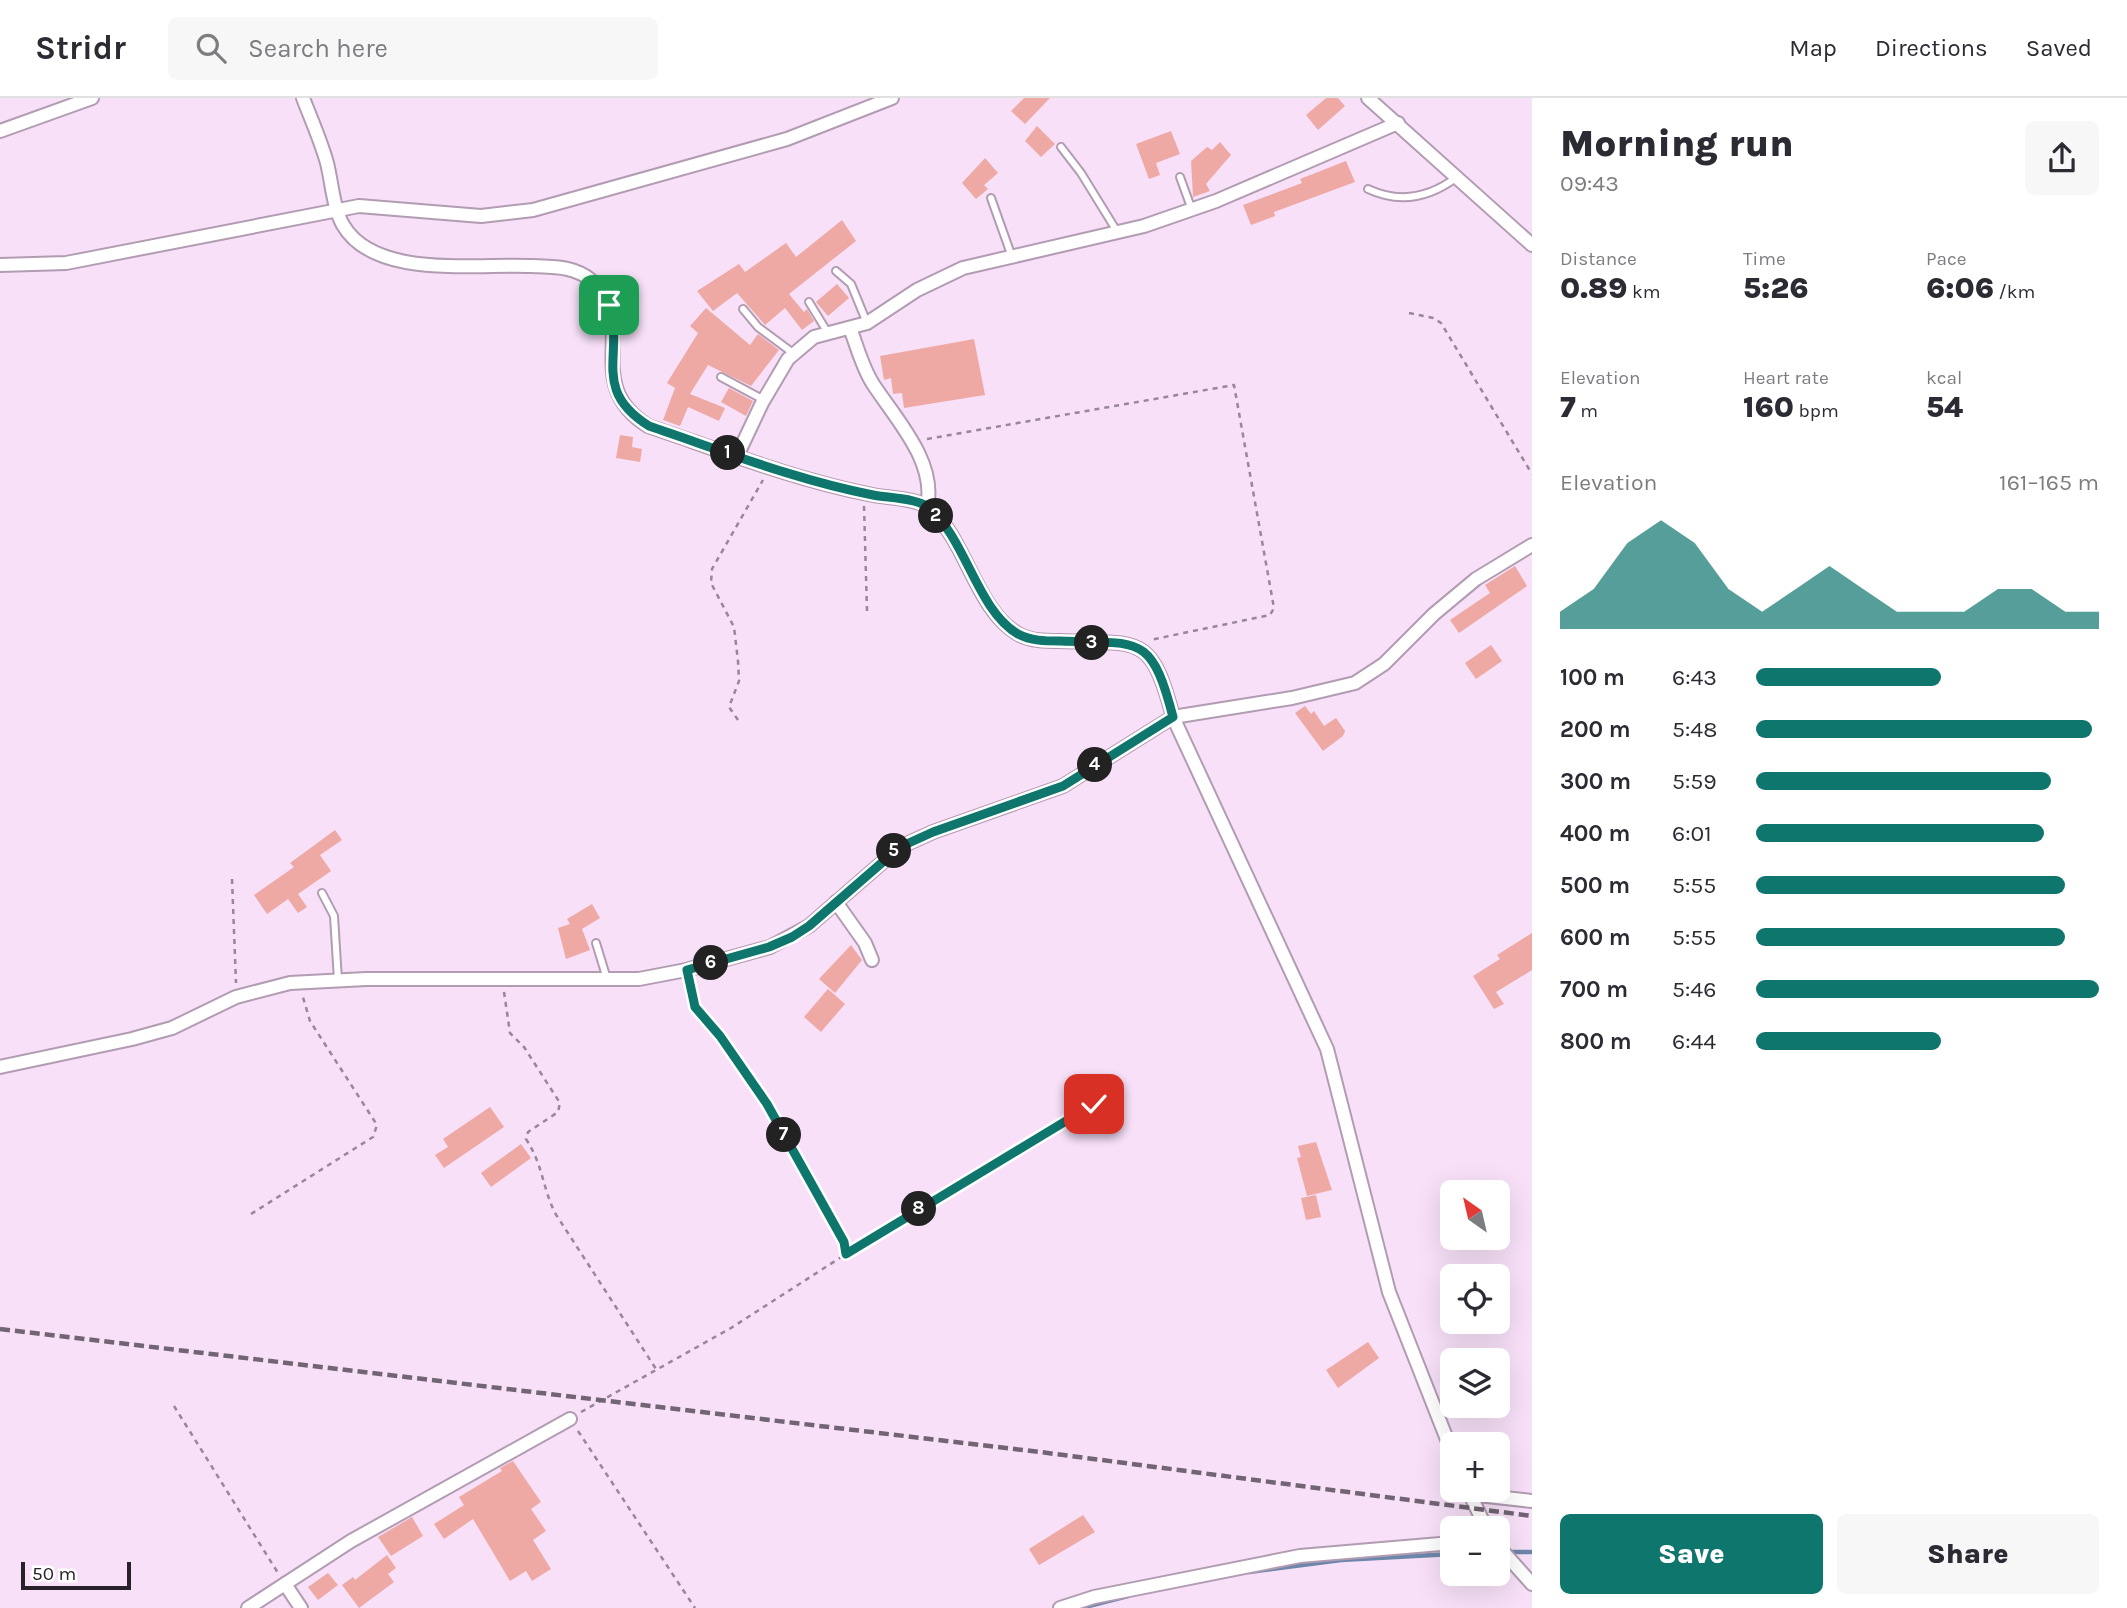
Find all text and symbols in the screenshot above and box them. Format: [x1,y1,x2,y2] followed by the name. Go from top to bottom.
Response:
[168,17,658,80] search box
[35,29,126,67] text: Stridr
[192,29,230,67] icon: search
[248,33,388,64] text: Search here
[1789,34,1837,62] text: Map
[1875,34,1988,62] text: Directions
[2026,34,2092,62] text: Saved
[1560,121,1794,166] text: Morning run
[2025,121,2099,195] button: share
[1560,170,1619,197] text: 09:43
[1560,248,1637,270] text: Distance
[1743,248,1786,270] text: Time
[1926,248,1967,270] text: Pace
[1560,270,1627,306] text: 0.89
[1743,270,1809,306] text: 5:26
[1926,270,1994,306] text: 6:06
[579,275,639,335] pin
[1627,281,1660,303] text: km
[1994,281,2035,303] text: /km
[590,286,628,324] icon: arrive
[1560,367,1640,389] text: Elevation
[1743,367,1829,389] text: Heart rate
[1926,367,1962,389] text: kcal
[1560,389,1576,425] text: 7
[1743,389,1794,425] text: 160
[1926,389,1963,425] text: 54
[1576,400,1598,422] text: m
[1794,400,1839,422] text: bpm
[710,436,746,470] pin: 1
[724,441,731,463] text: 1
[1560,469,1657,496] text: Elevation
[1999,469,2099,496] text: 161–165 m
[918,498,954,534] pin: 2
[930,504,941,526] text: 2
[1074,626,1110,660] pin: 3
[1086,631,1097,653] text: 3
[1560,664,1625,691] text: 100 m
[1672,664,1717,691] text: 6:43
[1560,716,1631,743] text: 200 m
[1672,716,1717,743] text: 5:48
[1078,748,1112,782] pin: 4
[1089,753,1100,775] text: 4
[1560,768,1631,795] text: 300 m
[1672,768,1717,795] text: 5:59
[1560,820,1630,847] text: 400 m
[1672,820,1712,847] text: 6:01
[876,834,912,868] pin: 5
[888,839,899,861] text: 5
[1560,872,1630,899] text: 500 m
[1672,872,1716,899] text: 5:55
[1560,924,1631,951] text: 600 m
[1672,924,1716,951] text: 5:55
[694,946,728,980] pin: 6
[705,951,716,973] text: 6
[1560,976,1628,1003] text: 700 m
[1672,976,1716,1003] text: 5:46
[1560,1028,1632,1055] text: 800 m
[1672,1028,1716,1055] text: 6:44
[1064,1074,1124,1134] pin
[1075,1085,1113,1123] icon: check
[766,1118,802,1152] pin: 7
[779,1123,788,1145] text: 7
[1440,1180,1510,1250] north arrow
[1440,1180,1510,1586] map controls
[902,1192,936,1226] pin: 8
[912,1197,925,1219] text: 8
[1440,1264,1510,1334] button: locate
[1440,1348,1510,1418] button: layers
[1440,1432,1510,1502] button: +
[1560,1514,1823,1594] button: Save
[1837,1514,2099,1594] button: Share
[1440,1516,1510,1586] button: −
[21,1559,131,1591] scale bar
[32,1563,76,1585] text: 50 m

